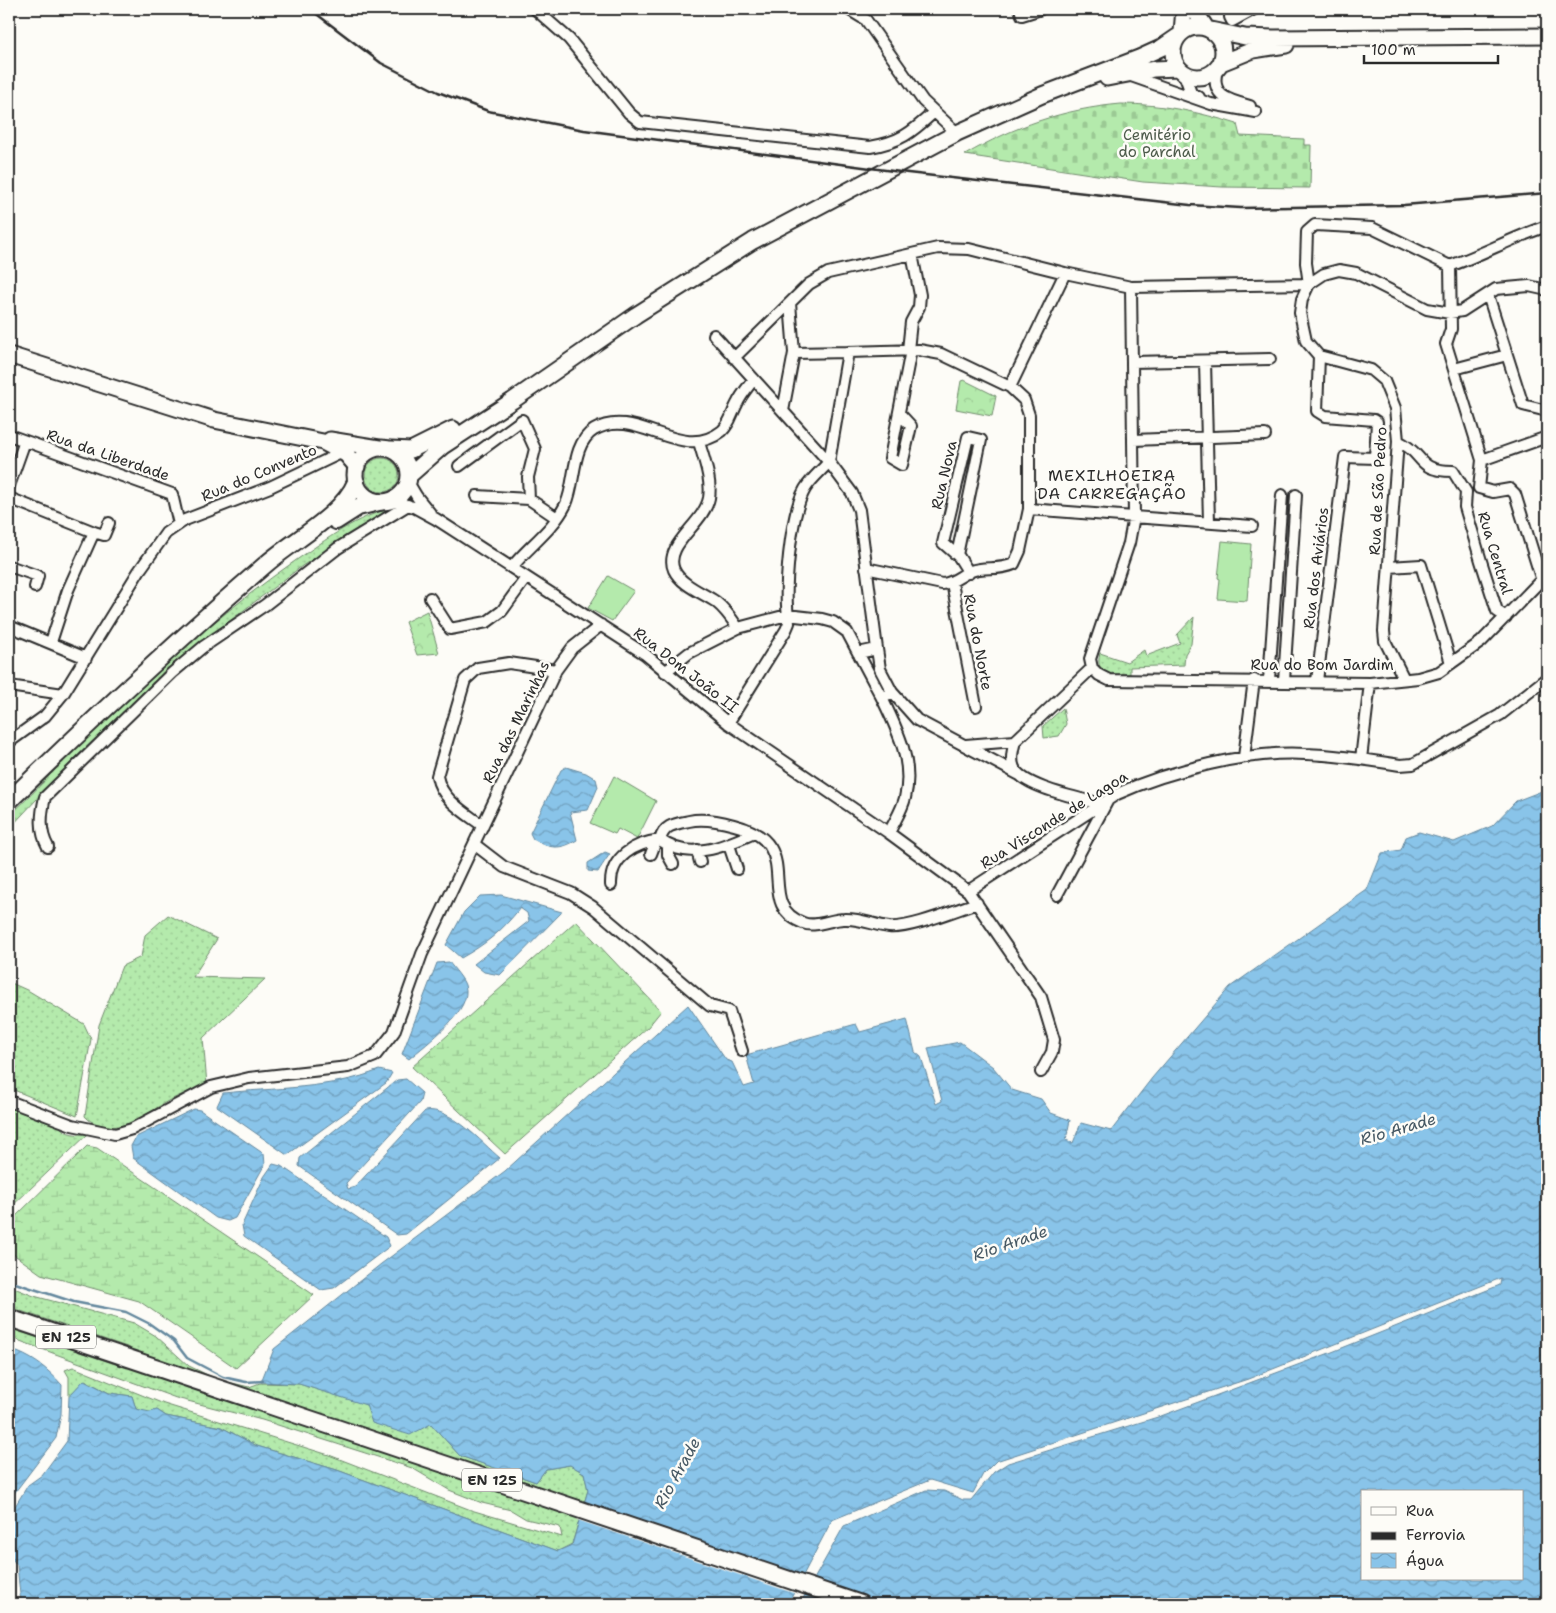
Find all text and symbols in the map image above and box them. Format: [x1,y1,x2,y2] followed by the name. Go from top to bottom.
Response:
[1364,32,1497,64] scale bar
[1371,40,1416,60] text: 100 m
[1118,125,1196,162] park label: Cemitério do Parchal
[44,425,172,485] street label: Rua da Liberdade
[1365,426,1391,556] street label: Rua de São Pedro
[926,438,962,511] street label: Rua Nova
[198,440,320,506] street label: Rua do Convento
[1037,465,1187,504] district label: MEXILHOEIRA DA CARREGAÇÃO
[1299,506,1333,630] street label: Rua dos Aviários
[1473,509,1517,597] street label: Rua Central
[959,592,997,692] street label: Rua do Norte
[629,623,743,717] street label: Rua Dom João II
[1250,655,1394,675] street label: Rua do Bom Jardim
[478,658,554,786] street label: Rua das Marinhas
[976,766,1132,874] street label: Rua Visconde de Lagoa
[1358,1108,1438,1150] water label: Rio Arade
[970,1220,1050,1266] water label: Rio Arade
[36,1325,96,1348] road number: EN 125
[649,1434,705,1512] water label: Rio Arade
[462,1468,522,1492] road number: EN 125
[1361,1490,1524,1580] legend
[1406,1501,1435,1521] text: Rua
[1406,1525,1466,1545] text: Ferrovia
[1406,1550,1445,1571] text: Água

